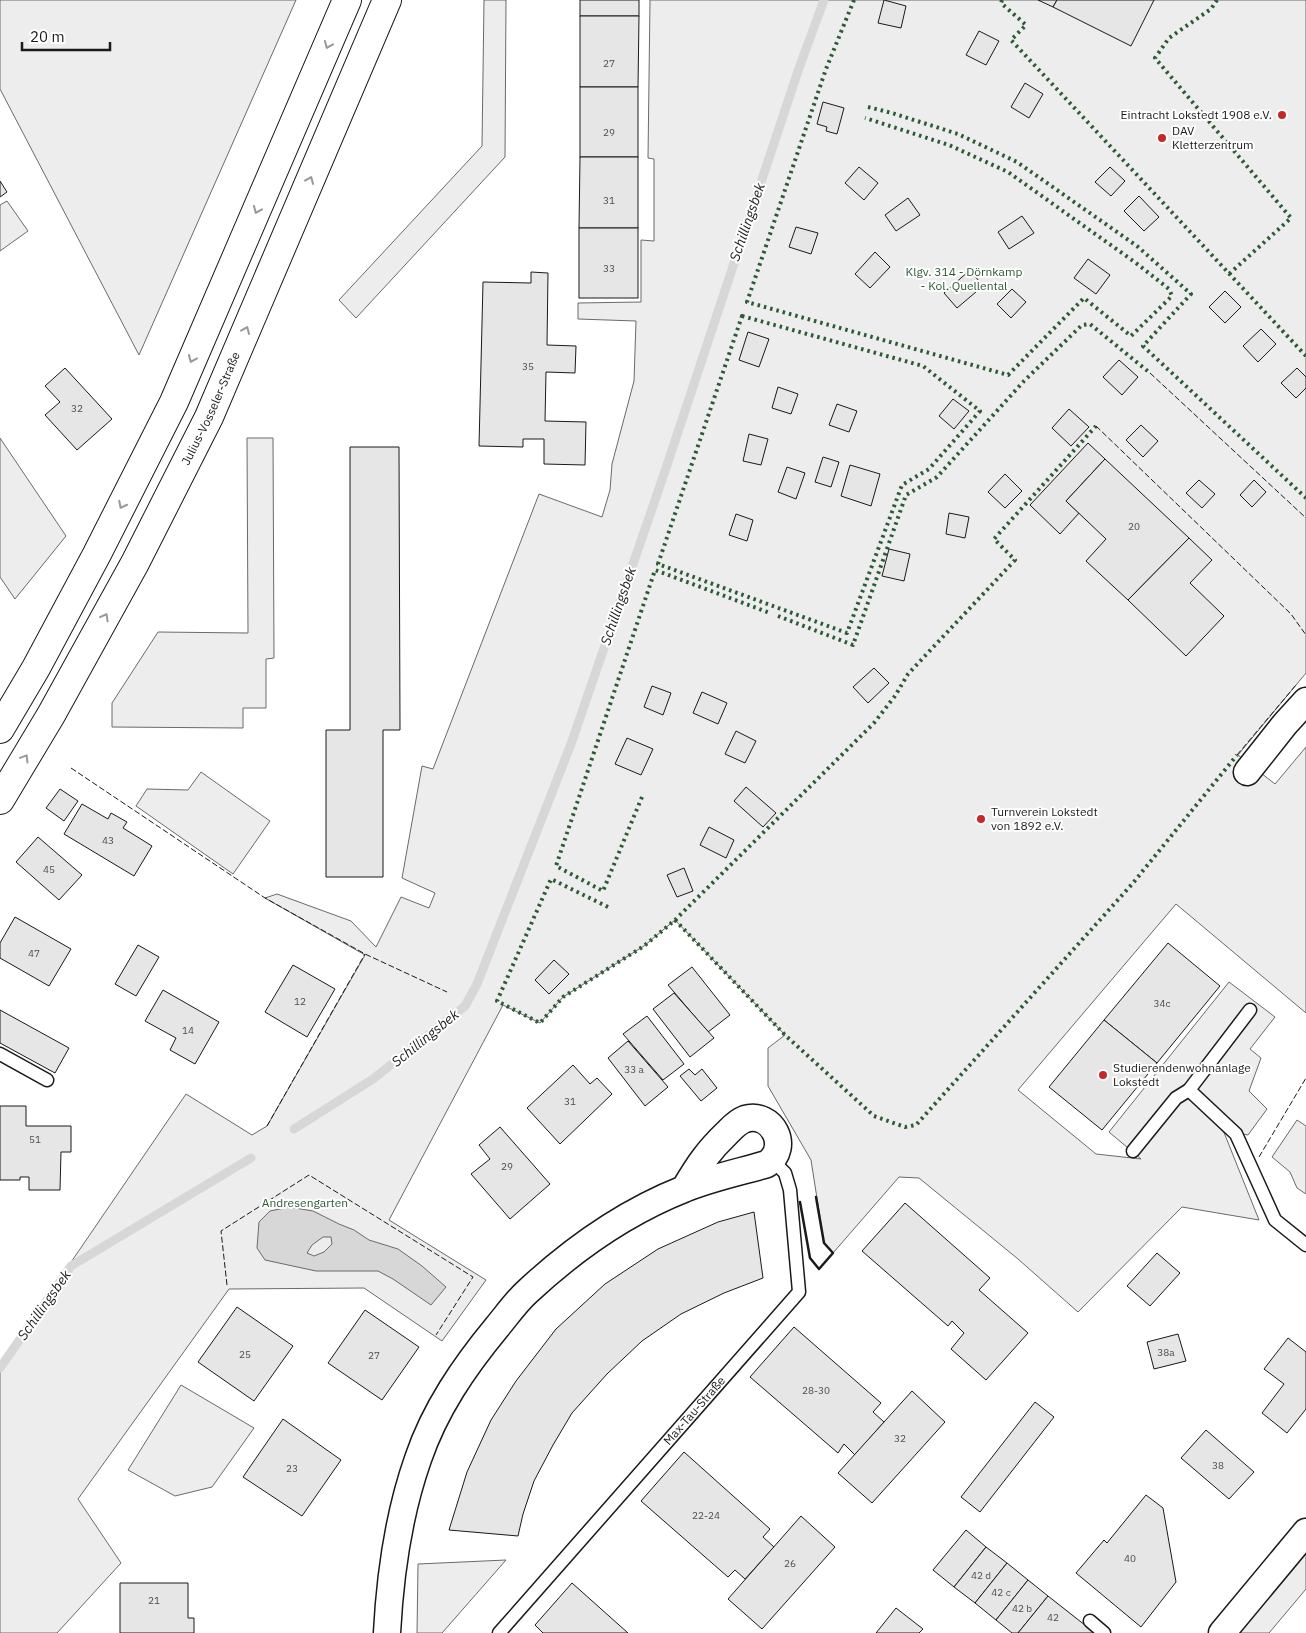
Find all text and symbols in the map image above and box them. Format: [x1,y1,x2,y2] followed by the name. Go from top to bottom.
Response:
[22,20,110,52] scale bar
[30,27,65,46] text: 20 m
[324,40,335,49] one-way arrow
[603,57,615,70] house number: 27
[1121,107,1272,122] place label: Eintracht Lokstedt 1908 e.V.
[1276,109,1288,121] marker: Eintracht Lokstedt 1908 e.V.
[1172,123,1253,152] place label: DAV Kletterzentrum
[603,126,615,139] house number: 29
[1156,132,1168,144] marker: DAV Kletterzentrum
[304,176,315,185] one-way arrow
[725,180,769,263] water label: Schillingsbek
[603,194,615,207] house number: 31
[252,205,263,214] one-way arrow
[603,262,615,275] house number: 33
[906,264,1022,293] park label: Klgv. 314 - Dörnkamp - Kol. Quellental
[240,326,251,335] one-way arrow
[178,349,243,467] street label: Julius-Vosseler-Straße
[188,354,199,363] one-way arrow
[522,360,534,373] house number: 35
[71,402,83,415] house number: 32
[118,500,128,509] one-way arrow
[1128,520,1140,533] house number: 20
[596,564,640,647] water label: Schillingsbek
[99,613,109,622] one-way arrow
[19,754,29,763] one-way arrow
[991,804,1098,833] place label: Turnverein Lokstedt von 1892 e.V.
[975,813,987,825] marker: Turnverein Lokstedt von 1892 e.V.
[102,834,114,847] house number: 43
[43,863,55,876] house number: 45
[28,947,40,960] house number: 47
[294,995,306,1008] house number: 12
[1153,997,1171,1010] house number: 34c
[388,1005,463,1071] water label: Schillingsbek
[182,1024,194,1037] house number: 14
[1113,1060,1251,1089] place label: Studierendenwohnanlage Lokstedt
[624,1063,645,1076] house number: 33 a
[1097,1069,1109,1081] marker: Studierendenwohnanlage Lokstedt
[564,1095,576,1108] house number: 31
[29,1133,41,1146] house number: 51
[501,1160,513,1173] house number: 29
[262,1195,348,1210] park label: Andresengarten
[13,1266,75,1344] water label: Schillingsbek
[1157,1346,1175,1359] house number: 38a
[239,1348,251,1361] house number: 25
[368,1349,380,1362] house number: 27
[660,1373,728,1448] street label: Max-Tau-Straße
[802,1384,830,1397] house number: 28-30
[894,1432,906,1445] house number: 32
[1212,1459,1224,1472] house number: 38
[286,1462,298,1475] house number: 23
[692,1509,720,1522] house number: 22-24
[1124,1552,1136,1565] house number: 40
[784,1557,796,1570] house number: 26
[971,1569,991,1582] house number: 42 d
[991,1586,1011,1599] house number: 42 c
[148,1594,160,1607] house number: 21
[1012,1602,1032,1615] house number: 42 b
[1047,1611,1059,1624] house number: 42

